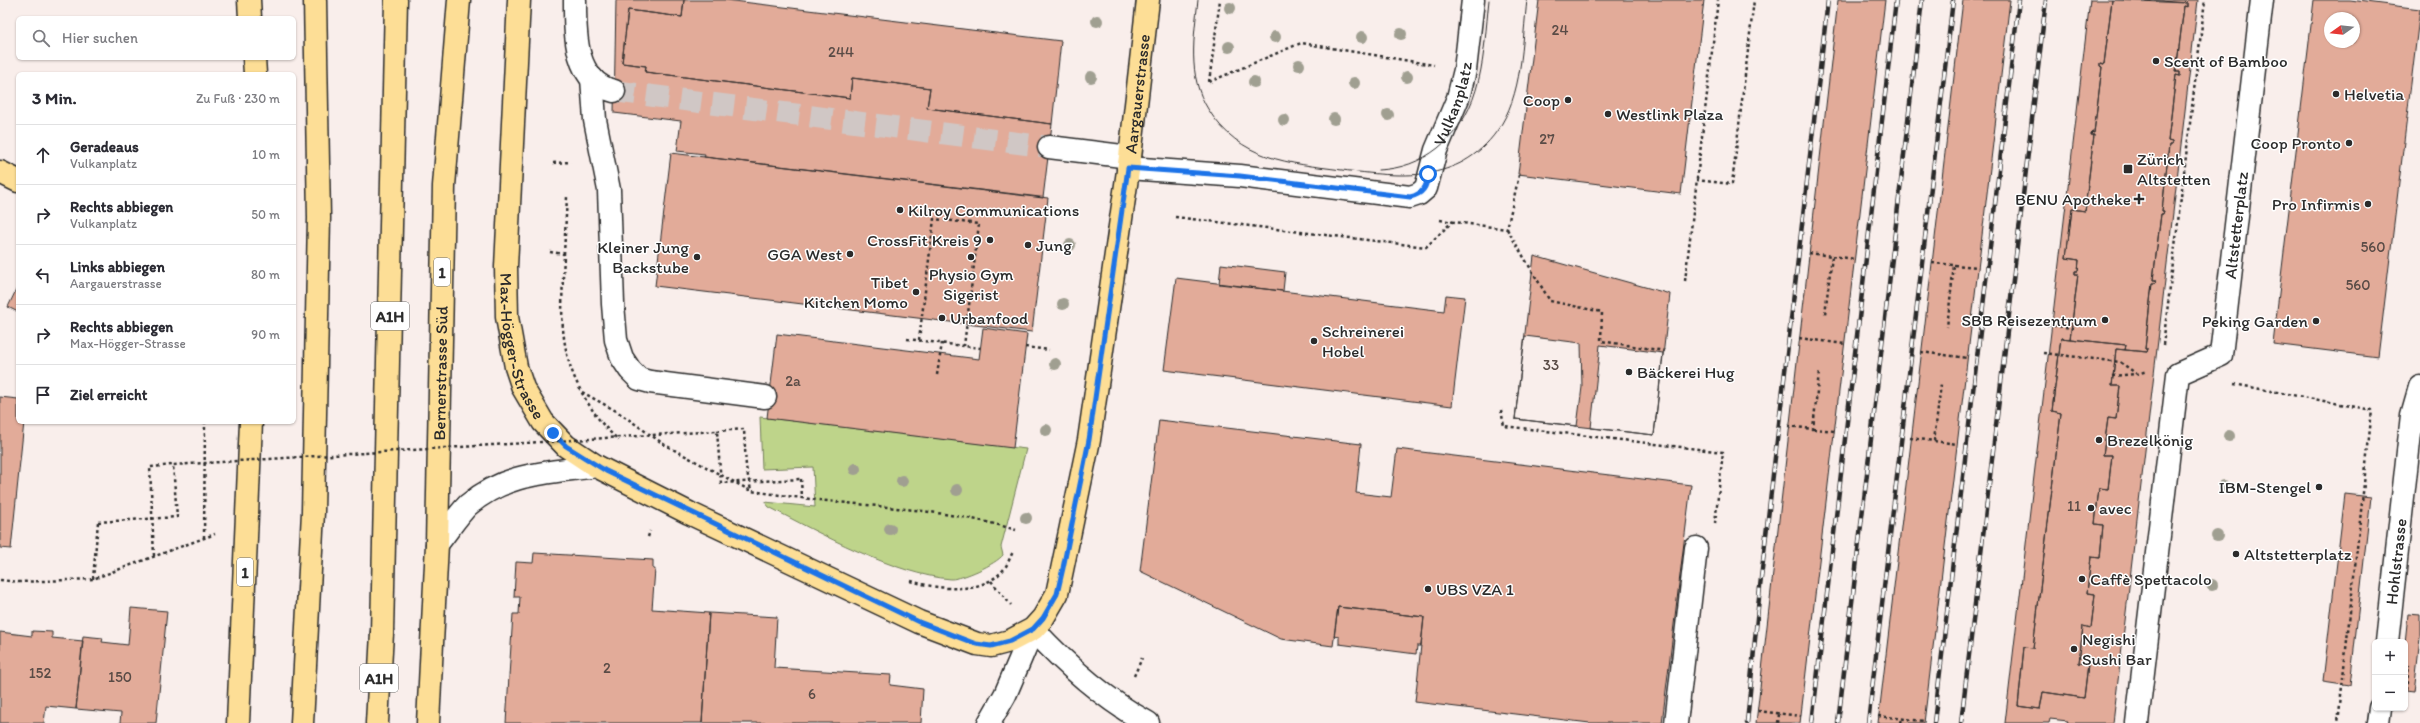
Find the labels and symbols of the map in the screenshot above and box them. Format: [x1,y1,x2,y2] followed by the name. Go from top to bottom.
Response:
[2324,12,2360,48] north arrow
[1552,21,1568,39] house number: 24
[1120,33,1154,155] street label: Aargauerstrasse
[828,43,854,61] house number: 244
[2164,51,2288,71] place label: Scent of Bamboo
[2151,56,2161,66] marker: Scent of Bamboo
[1429,61,1476,149] street label: Vulkanplatz
[2344,84,2404,104] place label: Helvetia
[2331,89,2341,99] marker: Helvetia
[1523,90,1560,110] place label: Coop
[1563,95,1573,105] marker: Coop
[1616,104,1723,124] place label: Westlink Plaza
[1603,109,1613,119] marker: Westlink Plaza
[1539,130,1555,148] house number: 27
[2250,133,2341,153] place label: Coop Pronto
[2344,138,2354,148] marker: Coop Pronto
[2137,149,2210,189] place label: Zürich Altstetten
[2122,163,2134,175] marker: Zürich Altstetten
[1419,165,1437,183] route start
[2220,171,2252,280] street label: Altstetterplatz
[2015,189,2131,209] place label: BENU Apotheke
[2134,194,2144,204] marker: BENU Apotheke
[2272,194,2360,214] place label: Pro Infirmis
[2363,199,2373,209] marker: Pro Infirmis
[908,200,1079,220] place label: Kilroy Communications
[895,205,905,215] marker: Kilroy Communications
[867,230,982,250] place label: CrossFit Kreis 9
[985,235,995,245] marker: CrossFit Kreis 9
[1036,235,1072,255] place label: Jung
[597,237,689,277] place label: Kleiner Jung Backstube
[2360,238,2386,256] house number: 560
[1023,240,1033,250] marker: Jung
[767,244,843,264] place label: GGA West
[845,249,855,259] marker: GGA West
[692,252,702,262] marker: Kleiner Jung Backstube
[966,252,976,262] marker: Physio Gym Sigerist
[434,258,450,286] road number: 1
[929,264,1014,304] place label: Physio Gym Sigerist
[804,272,909,312] place label: Tibet Kitchen Momo
[496,273,549,423] street label: Max-Högger-Strasse
[2345,276,2371,294] house number: 560
[911,287,921,297] marker: Tibet Kitchen Momo
[371,302,409,330] road number: A1H
[429,305,452,441] street label: Bernerstrasse Süd
[950,308,1028,328] place label: Urbanfood
[1961,310,2097,330] place label: SBB Reisezentrum
[2202,311,2308,331] place label: Peking Garden
[937,313,947,323] marker: Urbanfood
[2100,315,2110,325] marker: SBB Reisezentrum
[2311,316,2321,326] marker: Peking Garden
[1322,321,1404,361] place label: Schreinerei Hobel
[1309,336,1319,346] marker: Schreinerei Hobel
[1543,356,1559,374] house number: 33
[1637,362,1735,382] place label: Bäckerei Hug
[1624,367,1634,377] marker: Bäckerei Hug
[785,372,801,390] house number: 2a
[544,424,562,442] route end
[2107,430,2193,450] place label: Brezelkönig
[2094,435,2104,445] marker: Brezelkönig
[2218,477,2311,497] place label: IBM-Stengel
[2314,482,2324,492] marker: IBM-Stengel
[2067,497,2081,515] house number: 11
[2099,498,2132,518] place label: avec
[2086,503,2096,513] marker: avec
[2381,517,2411,606] street label: Hohlstrasse
[2244,544,2352,564] place label: Altstetterplatz
[2231,549,2241,559] marker: Altstetterplatz
[237,558,253,586] road number: 1
[2090,569,2212,589] place label: Caffè Spettacolo
[2077,574,2087,584] marker: Caffè Spettacolo
[1436,579,1514,599] place label: UBS VZA 1
[1423,584,1433,594] marker: UBS VZA 1
[2082,629,2152,669] place label: Negishi Sushi Bar
[2069,644,2079,654] marker: Negishi Sushi Bar
[603,659,611,677] house number: 2
[29,664,51,682] house number: 152
[360,664,398,692] road number: A1H
[108,668,132,686] house number: 150
[808,685,816,703] house number: 6

